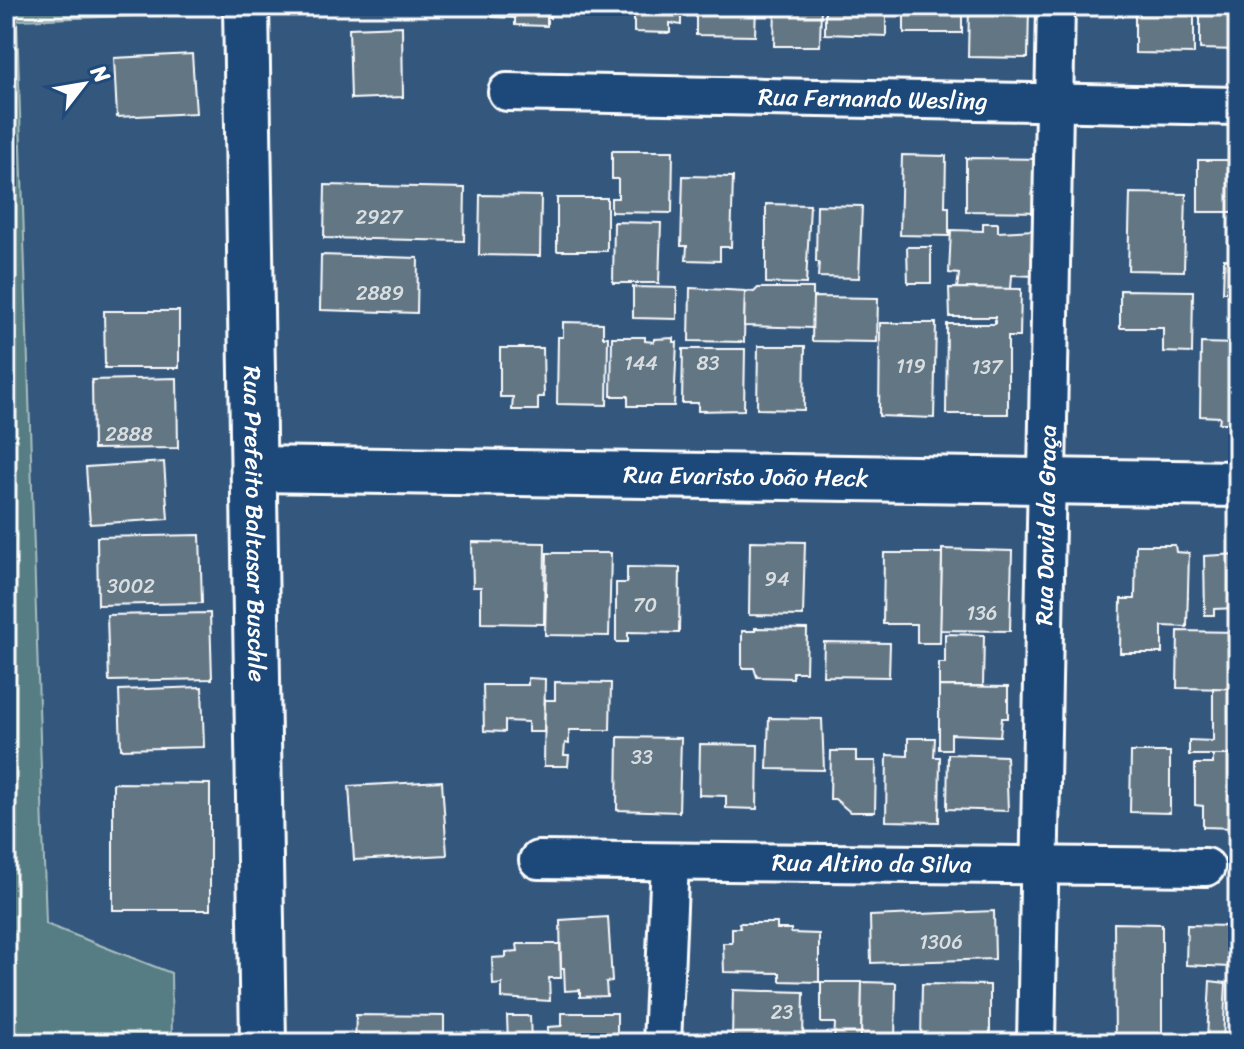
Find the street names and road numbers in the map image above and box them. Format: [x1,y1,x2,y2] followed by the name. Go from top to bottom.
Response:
[758,76,988,122] street label: Rua Fernando Wesling
[231,366,278,682] street label: Rua Prefeito Baltasar Buschle
[1023,424,1069,626] street label: Rua David da Graça
[623,454,869,499] street label: Rua Evaristo João Heck
[772,841,972,886] street label: Rua Altino da Silva

